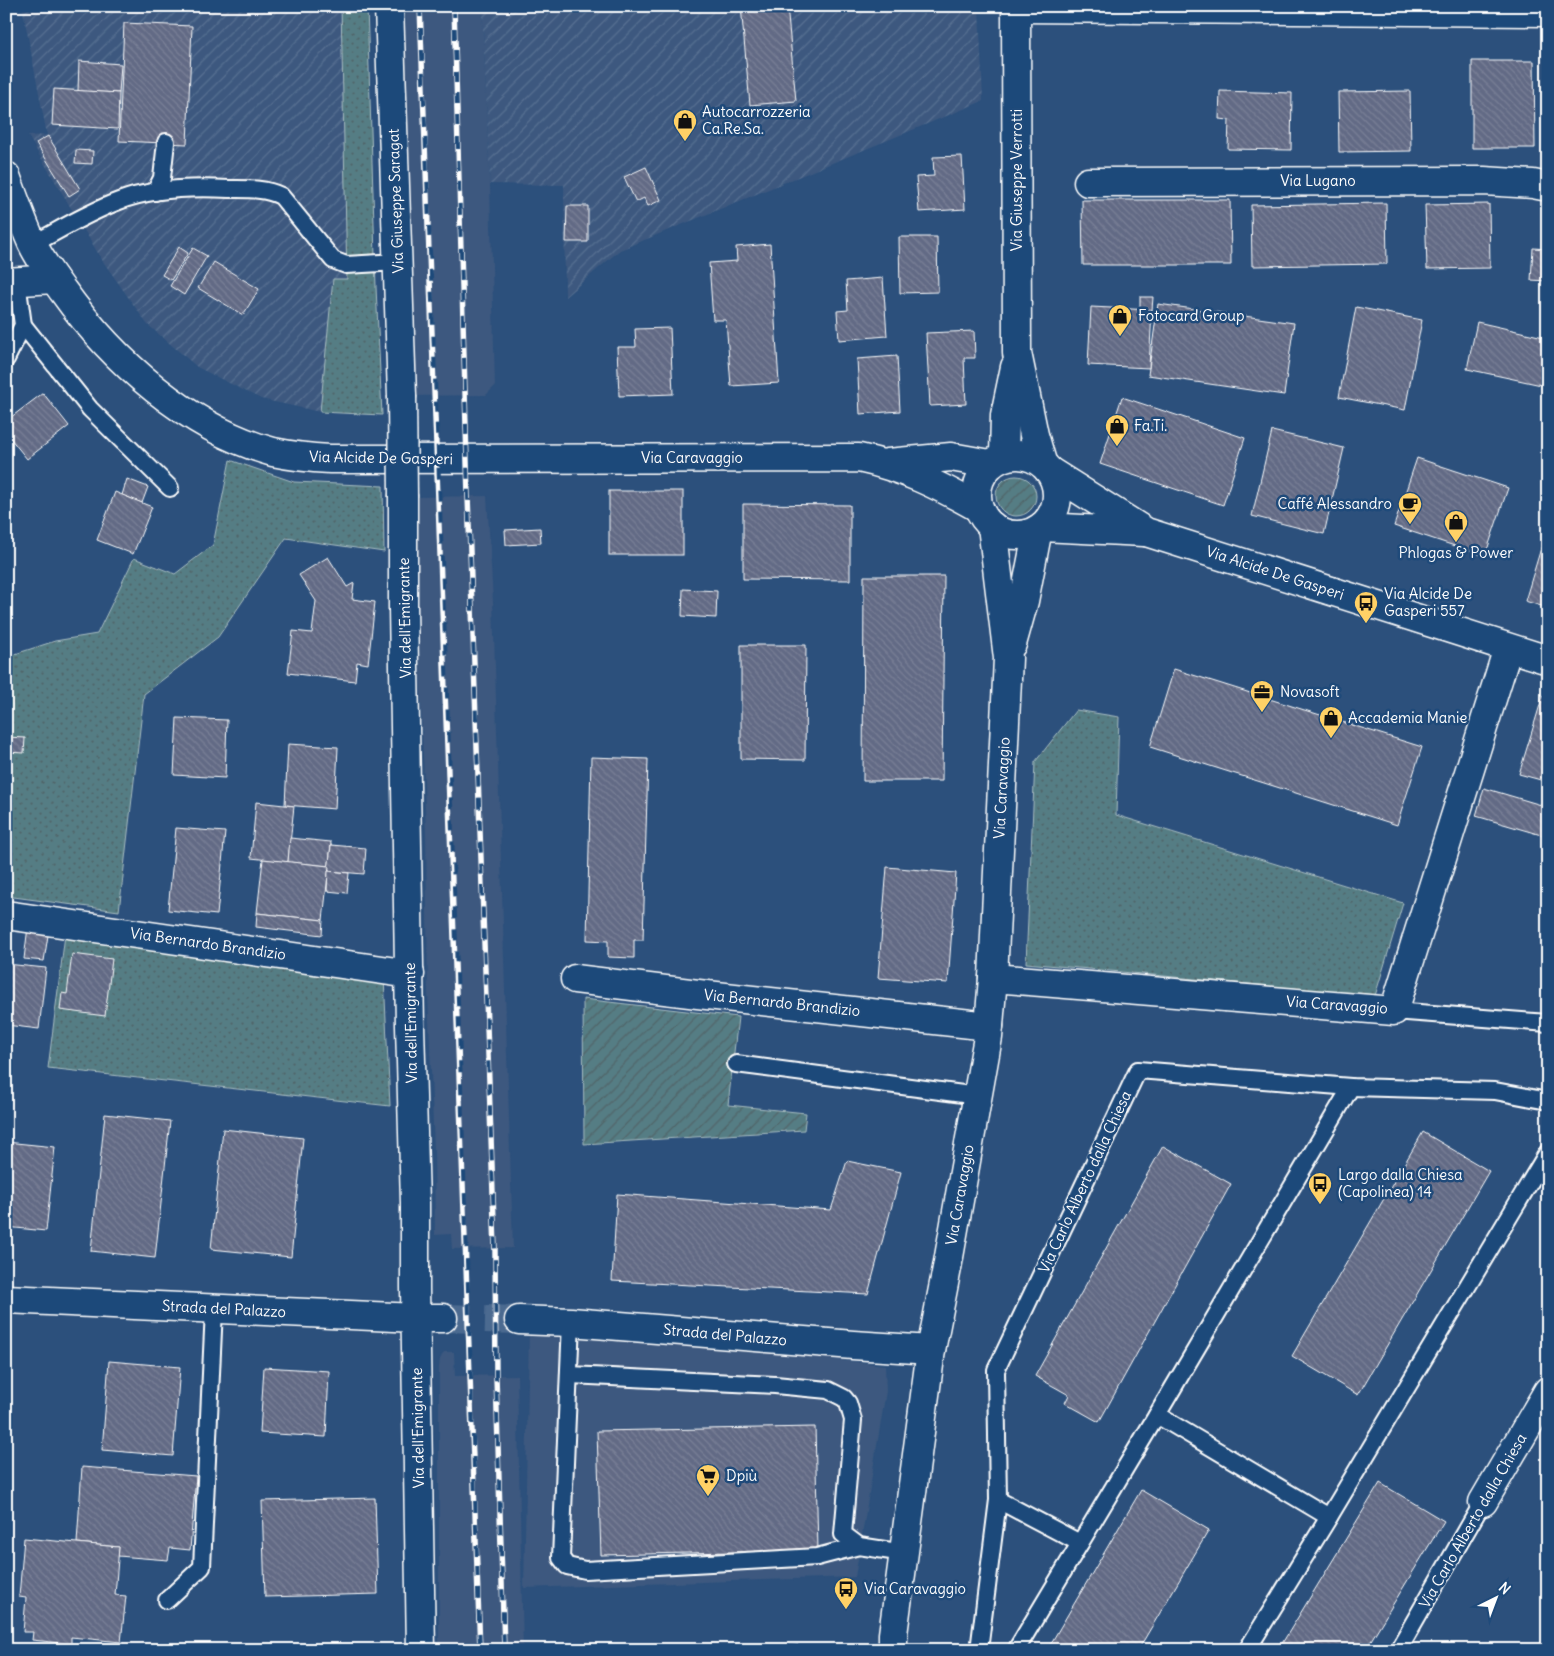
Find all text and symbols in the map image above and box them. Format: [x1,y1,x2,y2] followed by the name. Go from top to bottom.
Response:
[702,102,811,138] place label: Autocarrozzeria Ca.Re.Sa.
[672,108,698,142] shop icon: Autocarrozzeria Ca.Re.Sa.
[1007,109,1026,251] street label: Via Giuseppe Verrotti
[383,128,408,274] street label: Via Giuseppe Saragat
[1280,171,1356,190] street label: Via Lugano
[1107,303,1133,337] shop icon: Fotocard Group
[1138,306,1245,325] place label: Fotocard Group
[1104,413,1130,447] shop icon: Fa.Ti.
[1134,416,1167,435] place label: Fa.Ti.
[309,447,453,468] street label: Via Alcide De Gasperi
[641,448,743,467] street label: Via Caravaggio
[1397,491,1423,525] cafe icon: Caffé Alessandro
[1277,494,1392,513] place label: Caffé Alessandro
[1443,509,1469,543] shop icon: Phlogas & Power
[1204,541,1347,604] street label: Via Alcide De Gasperi
[1399,543,1513,562] place label: Phlogas & Power
[394,557,415,679] street label: Via dell'Emigrante
[1384,584,1472,620] place label: Via Alcide De Gasperi 557
[1353,590,1379,624] bus stop icon: Via Alcide De Gasperi 557
[1249,679,1275,713] office icon: Novasoft
[1280,682,1340,701] place label: Novasoft
[1318,705,1344,739] shop icon: Accademia Manie
[1348,708,1467,727] place label: Accademia Manie
[989,737,1014,839] street label: Via Caravaggio
[129,923,287,964] street label: Via Bernardo Brandizio
[400,962,421,1084] street label: Via dell'Emigrante
[703,985,861,1020] street label: Via Bernardo Brandizio
[1286,991,1389,1018] street label: Via Caravaggio
[1034,1087,1135,1276] street label: Via Carlo Alberto dalla Chiesa
[941,1143,978,1247] street label: Via Caravaggio
[1338,1165,1463,1201] place label: Largo dalla Chiesa (Capolinea) 14
[1307,1171,1333,1205] bus stop icon: Largo dalla Chiesa (Capolinea) 14
[162,1296,287,1321] street label: Strada del Palazzo
[662,1320,788,1349] street label: Strada del Palazzo
[407,1367,428,1489] street label: Via dell'Emigrante
[1415,1430,1531,1612] street label: Via Carlo Alberto dalla Chiesa
[695,1463,721,1497] supermarket icon: Dpiù
[726,1466,758,1485] place label: Dpiù
[1472,1574,1522,1624] north arrow
[833,1576,859,1610] bus stop icon: Via Caravaggio
[1495,1578,1514,1598] text: N
[864,1579,966,1598] place label: Via Caravaggio

